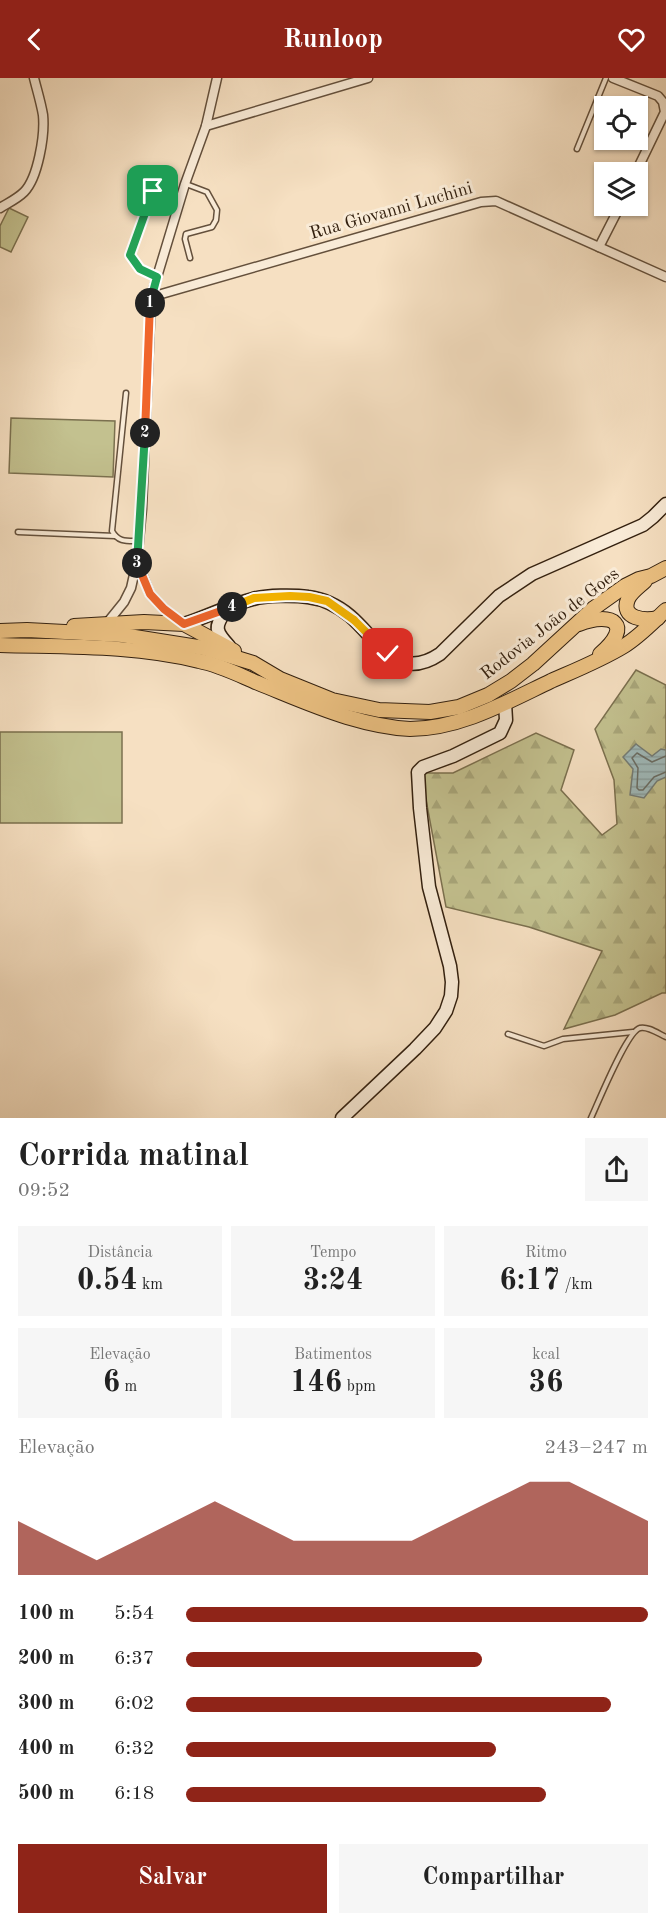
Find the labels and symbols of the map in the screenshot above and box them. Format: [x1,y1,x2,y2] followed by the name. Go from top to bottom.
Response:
[127,165,178,216] pin
[308,179,475,243] street label: Rua Giovanni Luchini
[135,288,165,318] pin: 1
[130,418,160,448] pin: 2
[122,548,152,578] pin: 3
[478,564,623,683] street label: Rodovia João de Goes
[217,592,247,622] pin: 4
[362,628,413,679] pin

